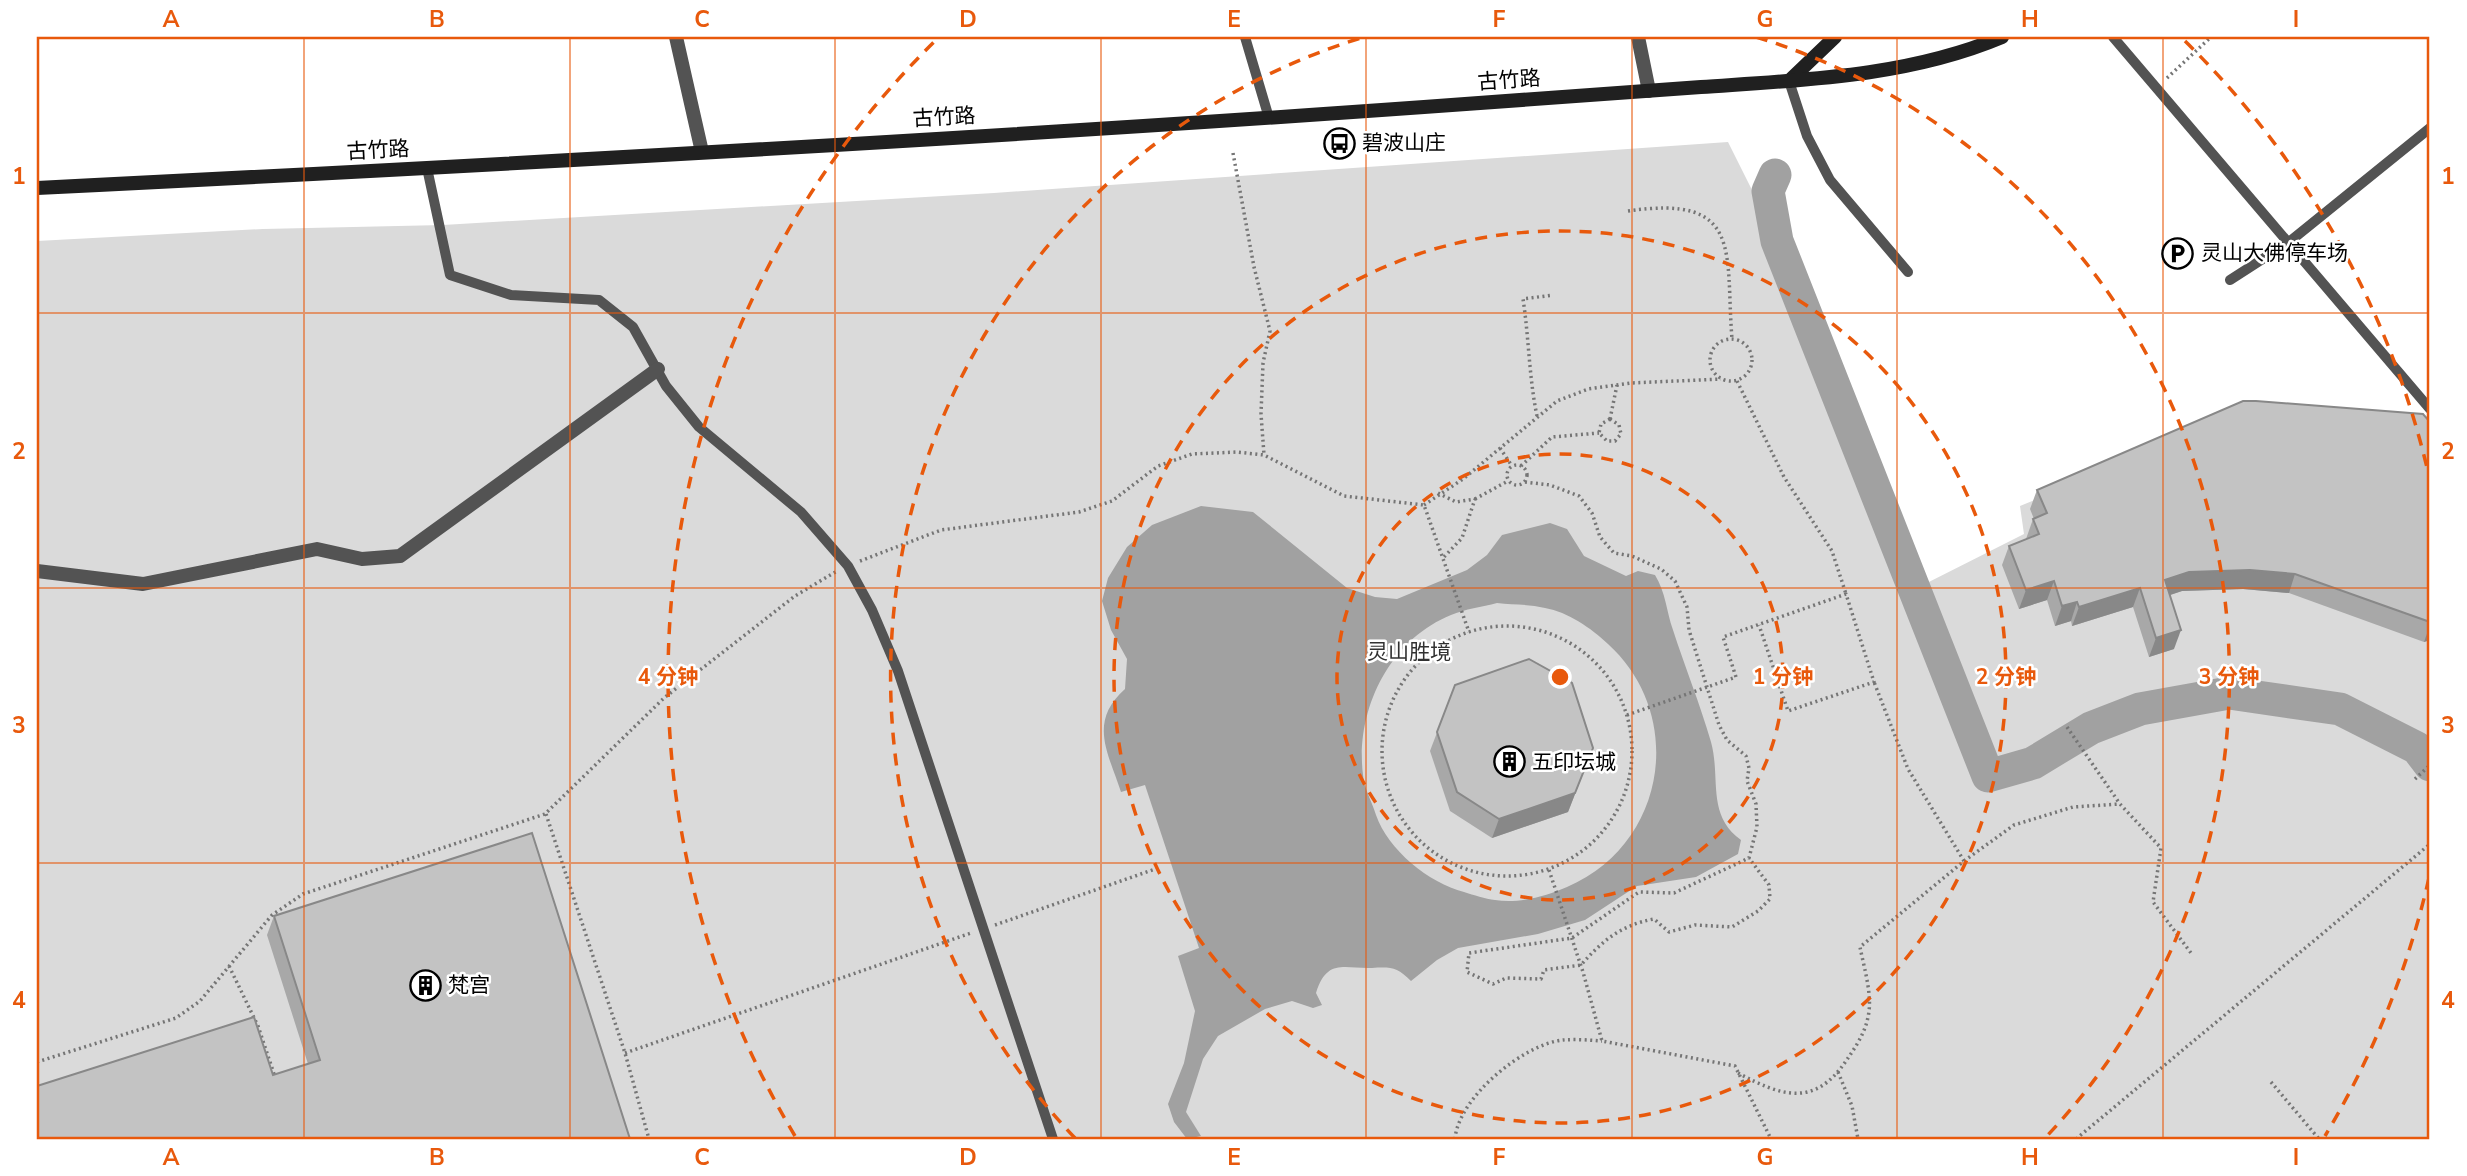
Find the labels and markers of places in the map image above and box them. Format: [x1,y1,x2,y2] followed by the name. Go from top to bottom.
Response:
[1322,126,1356,160] bus stop icon: 碧波山庄
[1362,129,1446,157] place label: 碧波山庄
[2161,236,2195,270] parking icon: 灵山大佛停车场
[2201,239,2348,267] place label: 灵山大佛停车场
[1548,665,1572,689] centre of rings
[1492,745,1526,779] building icon: 五印坛城
[1532,748,1616,776] place label: 五印坛城
[408,968,442,1002] building icon: 梵宫
[448,971,490,999] place label: 梵宫

